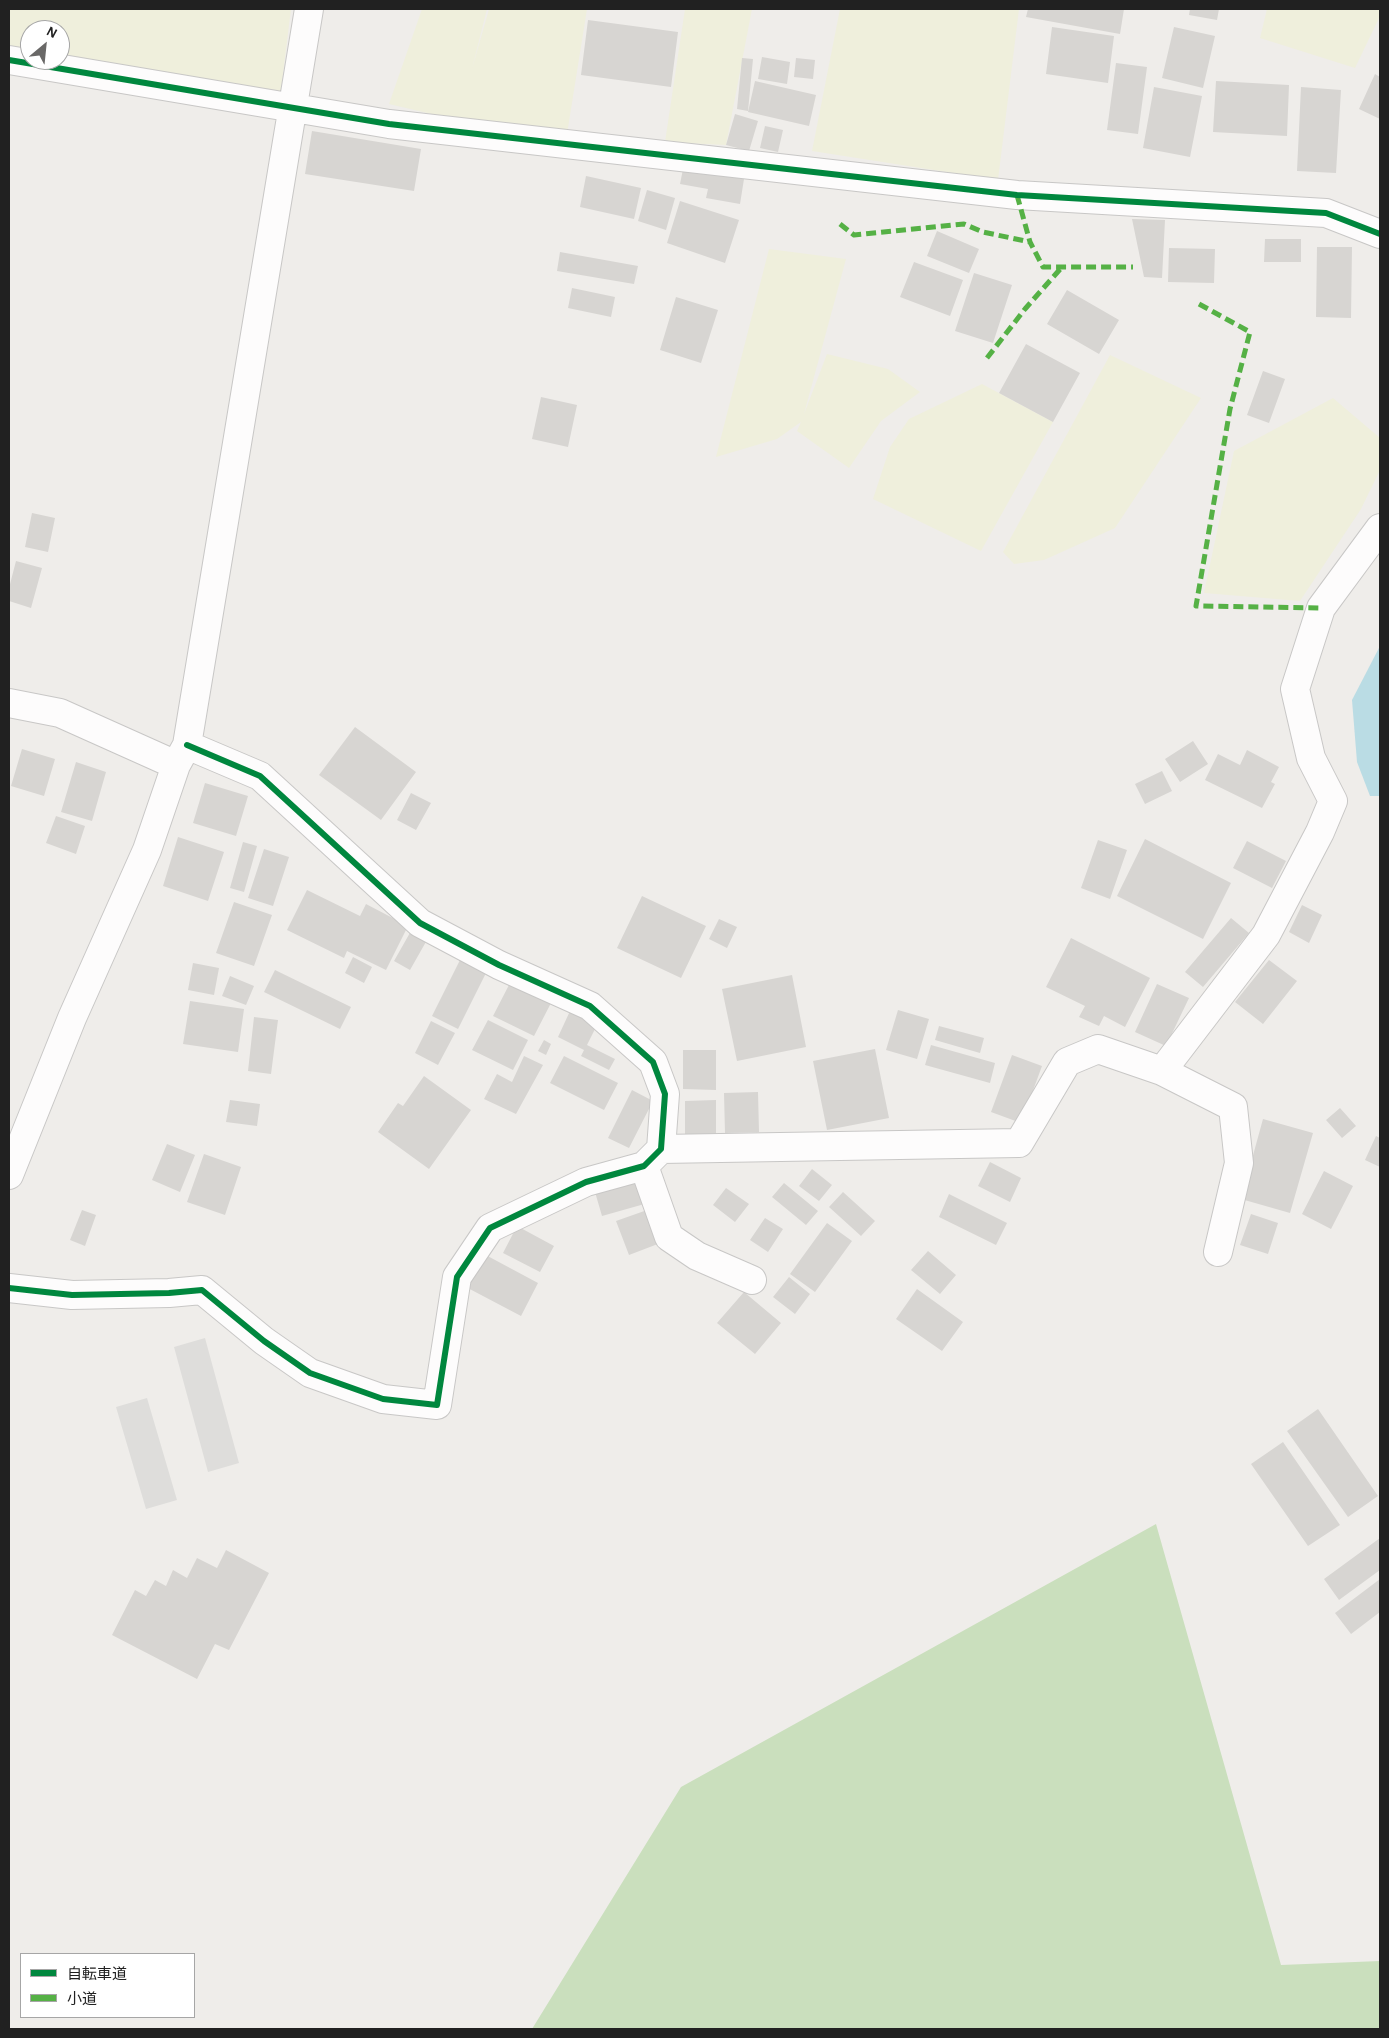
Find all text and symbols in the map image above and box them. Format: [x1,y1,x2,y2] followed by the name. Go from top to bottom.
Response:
[20,20,70,70] north arrow
[44,24,59,41] text: N
[20,1953,195,2018] legend
[67,1967,127,1982] text: 自転車道
[67,1992,97,2007] text: 小道

